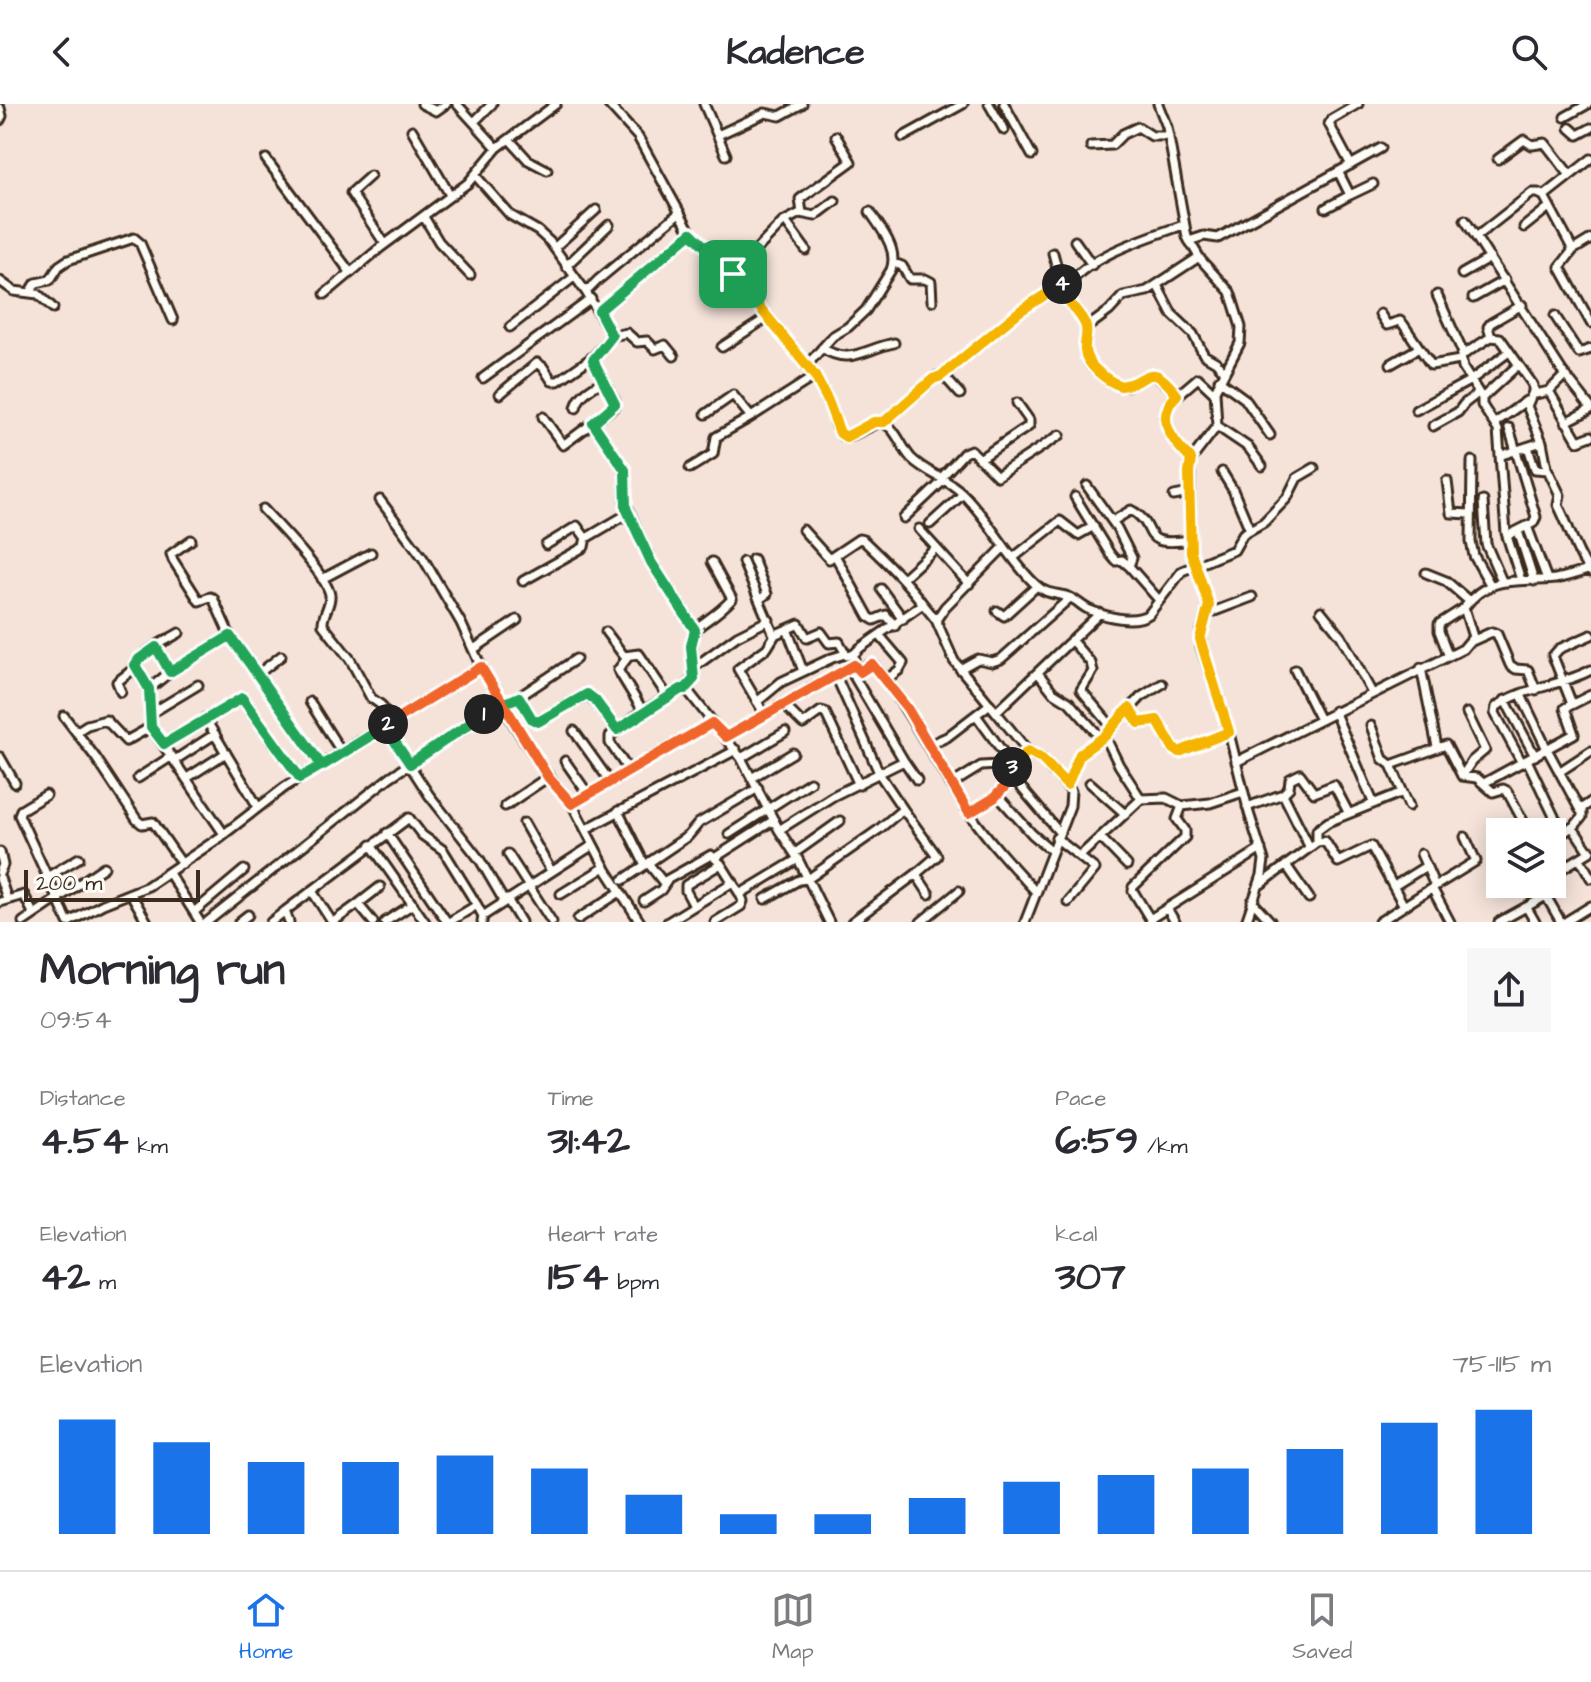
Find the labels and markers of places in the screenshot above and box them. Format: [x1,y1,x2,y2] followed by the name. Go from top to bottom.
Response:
[699,240,767,308] pin
[1042,264,1082,304] pin: 4
[464,694,504,734] pin: 1
[368,704,408,744] pin: 2
[992,747,1032,787] pin: 3

